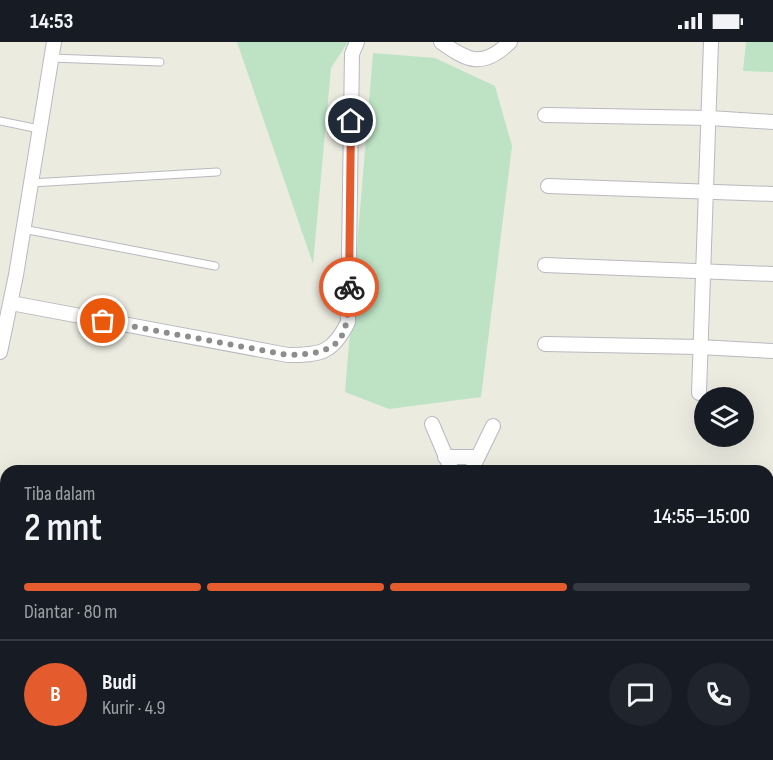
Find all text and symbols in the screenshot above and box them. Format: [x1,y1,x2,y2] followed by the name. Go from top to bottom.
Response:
[30,8,73,35] text: 14:53
[325,95,376,146] pin
[334,104,367,137] icon: home
[319,257,379,317] courier
[333,271,366,304] icon: bike
[77,295,128,346] pin
[86,304,119,337] icon: bag
[694,387,754,447] map controls
[694,387,754,447] button: layers
[24,482,95,506] text: Tiba dalam
[654,503,750,530] text: 14:55–15:00
[24,505,102,552] text: 2 mnt
[24,600,117,624] text: Diantar · 80 m
[609,663,672,726] button: chat
[687,663,750,726] button: phone
[102,669,136,696] text: Budi
[50,681,61,708] text: B
[102,696,165,720] text: Kurir · 4.9

